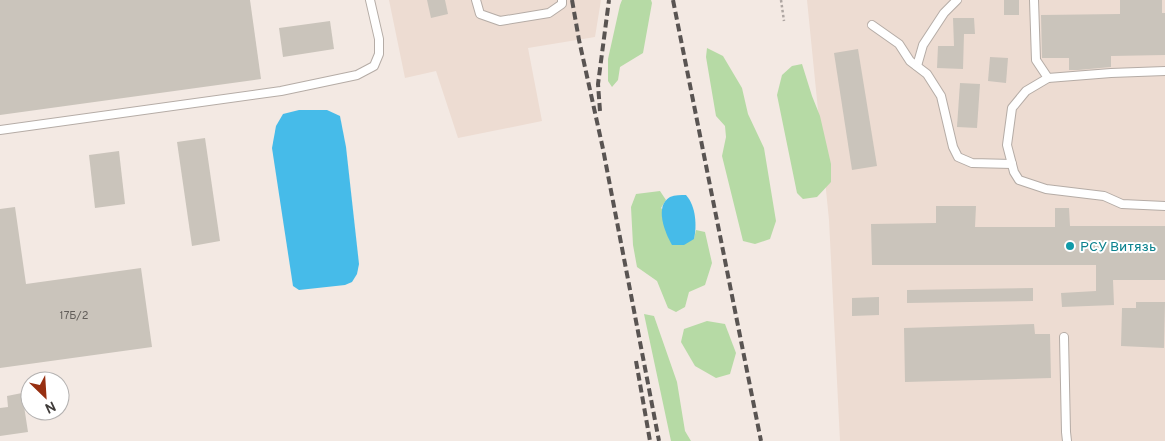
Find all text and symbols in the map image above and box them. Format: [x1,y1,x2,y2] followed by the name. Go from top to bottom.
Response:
[1080,239,1156,256] place label: РСУ Витязь
[1064,240,1076,252] marker: РСУ Витязь
[60,309,88,323] house number: 17Б/2
[20,371,70,421] north arrow
[42,397,58,416] text: N

